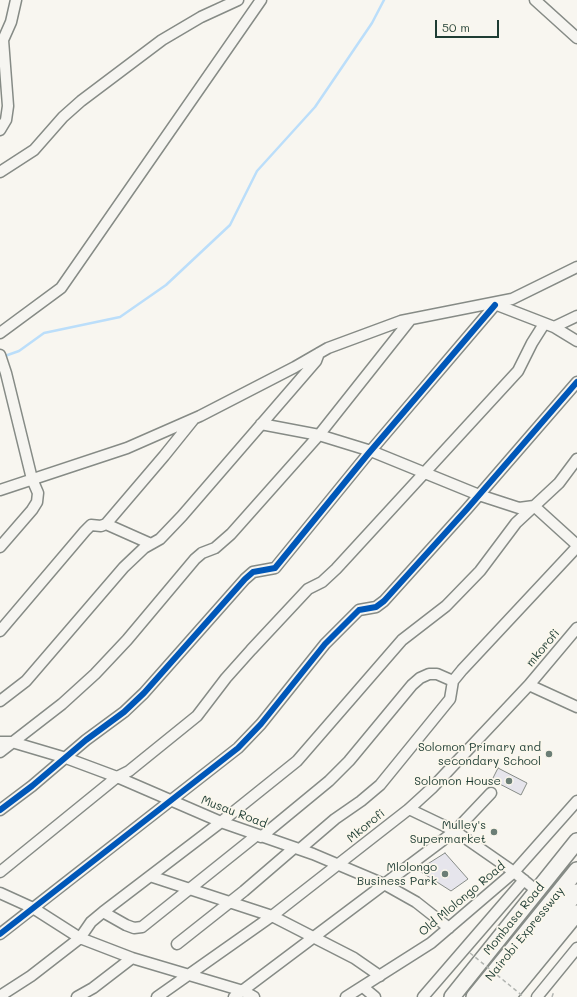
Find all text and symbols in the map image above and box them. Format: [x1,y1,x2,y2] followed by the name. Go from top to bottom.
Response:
[437,12,501,38] scale bar
[442,19,470,35] text: 50 m
[523,626,563,670] street label: mkorofi
[418,740,541,768] place label: Solomon Primary and secondary School
[544,749,554,759] marker: Solomon Primary and secondary School
[414,774,501,788] place label: Solomon House
[504,776,514,786] marker: Solomon House
[199,793,269,831] street label: Musau Road
[344,806,388,846] street label: Mkorofi
[410,818,486,846] place label: Mulley's Supermarket
[489,827,499,837] marker: Mulley's Supermarket
[416,859,508,939] street label: Old Mlolongo Road
[357,860,437,888] place label: Mlolongo Business Park
[440,869,450,879] marker: Mlolongo Business Park
[481,880,547,958] street label: Mombasa Road
[483,884,567,984] street label: Nairobi Expressway

